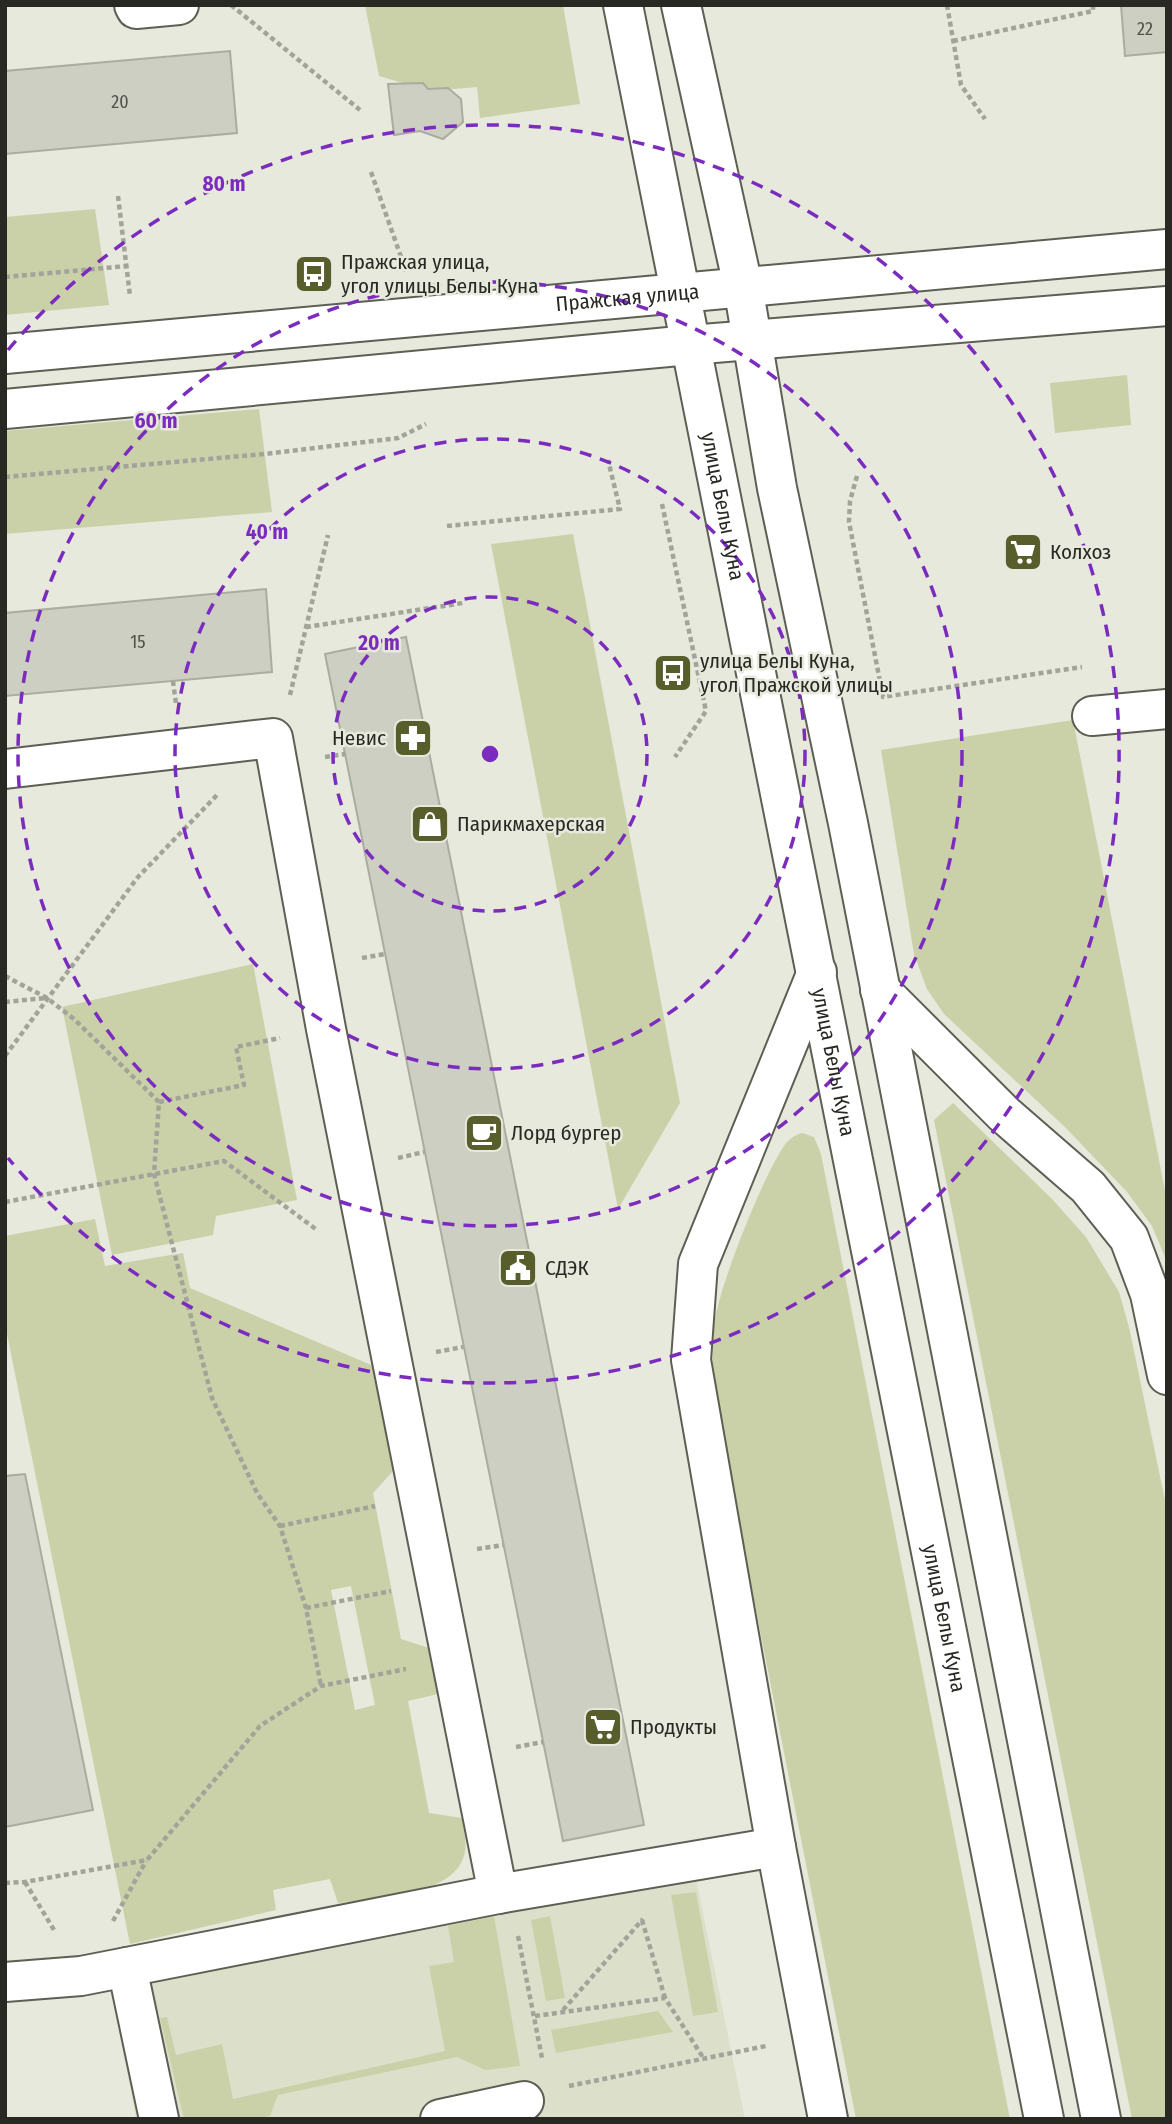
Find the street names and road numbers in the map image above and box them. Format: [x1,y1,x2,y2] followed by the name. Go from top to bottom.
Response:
[555,278,700,317] street label: Пражская улица
[695,430,750,582] street label: улица Белы Куна
[806,986,861,1139] street label: улица Белы Куна
[917,1542,972,1695] street label: улица Белы Куна

